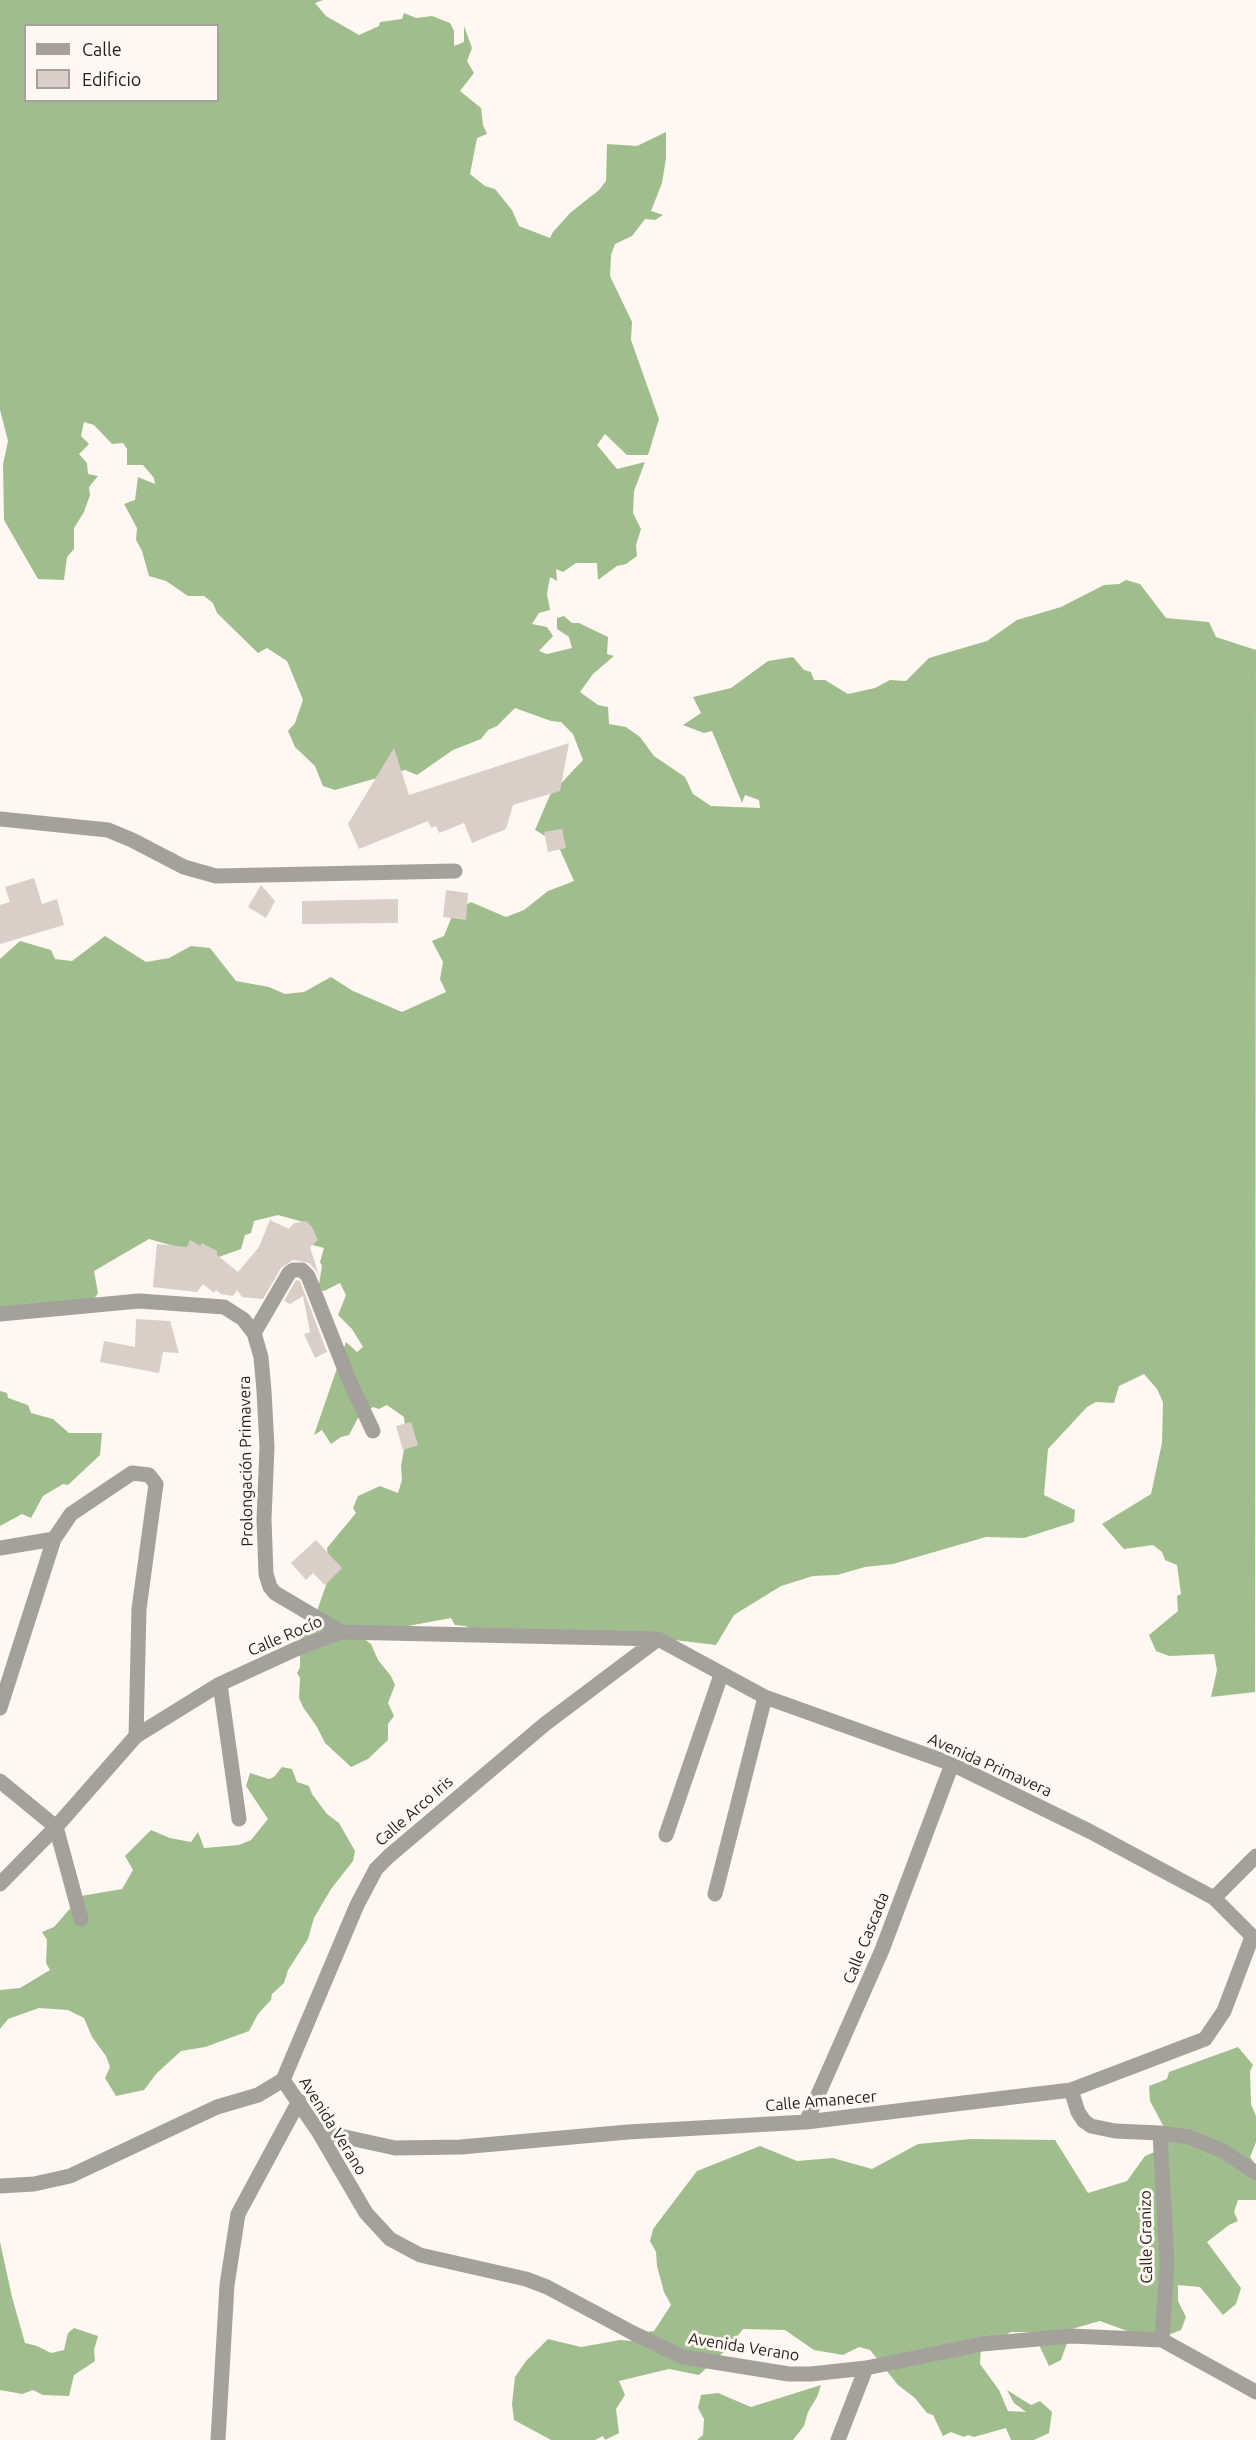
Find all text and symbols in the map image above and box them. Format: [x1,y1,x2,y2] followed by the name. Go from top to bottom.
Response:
[24,24,219,102] legend
[82,39,122,59] text: Calle
[82,69,141,89] text: Edificio
[235,1375,257,1547] street label: Prolongación Primavera
[245,1612,325,1660] street label: Calle Rocío
[925,1729,1055,1801] street label: Avenida Primavera
[371,1772,457,1850] street label: Calle Arco Iris
[839,1889,893,1987] street label: Calle Cascada
[295,2073,371,2179] street label: Avenida Verano
[765,2087,877,2115] street label: Calle Amanecer
[1136,2190,1156,2284] street label: Calle Granizo
[687,2329,801,2365] street label: Avenida Verano

